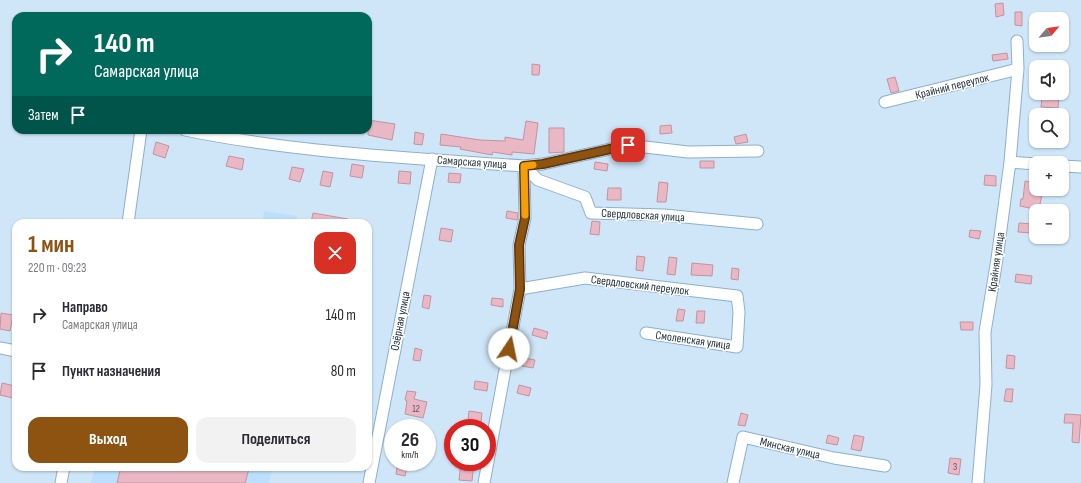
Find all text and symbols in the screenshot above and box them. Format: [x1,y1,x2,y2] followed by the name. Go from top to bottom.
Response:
[1029,12,1069,52] north arrow
[1029,12,1069,244] map controls
[94,27,155,60] text: 140 m
[28,28,80,80] icon: right
[1029,60,1069,100] button: sound
[94,61,199,82] text: Самарская улица
[914,70,991,103] street label: Крайний переулок
[67,104,89,126] icon: arrive
[28,106,59,125] text: Затем
[1029,108,1069,148] button: search
[611,128,645,162] pin
[617,134,639,156] icon: arrive
[437,153,508,172] street label: Самарская улица
[1029,156,1069,196] button: +
[1029,204,1069,244] button: −
[601,206,685,225] street label: Свердловская улица
[28,230,75,259] text: 1 мин
[985,231,1008,293] street label: Крайняя улица
[314,232,356,274] button: close
[28,260,87,276] text: 220 m · 09:23
[590,272,690,299] street label: Свердловский переулок
[387,290,414,352] street label: Озёрная улица
[62,298,108,317] text: Направо
[28,304,50,326] icon: right
[326,306,356,325] text: 140 m
[62,317,138,333] text: Самарская улица
[488,328,530,370] position arrow
[654,328,732,353] street label: Смоленская улица
[28,360,50,382] icon: arrive
[62,362,160,381] text: Пункт назначения
[331,362,356,381] text: 80 m
[412,403,420,415] house number: 12
[28,417,188,463] button: Выход
[196,417,356,463] button: Поделиться
[444,419,496,471] speed limit sign: 30
[401,428,419,452] text: 26
[758,434,822,463] street label: Минская улица
[401,449,419,461] text: km/h
[953,461,957,473] house number: 3

